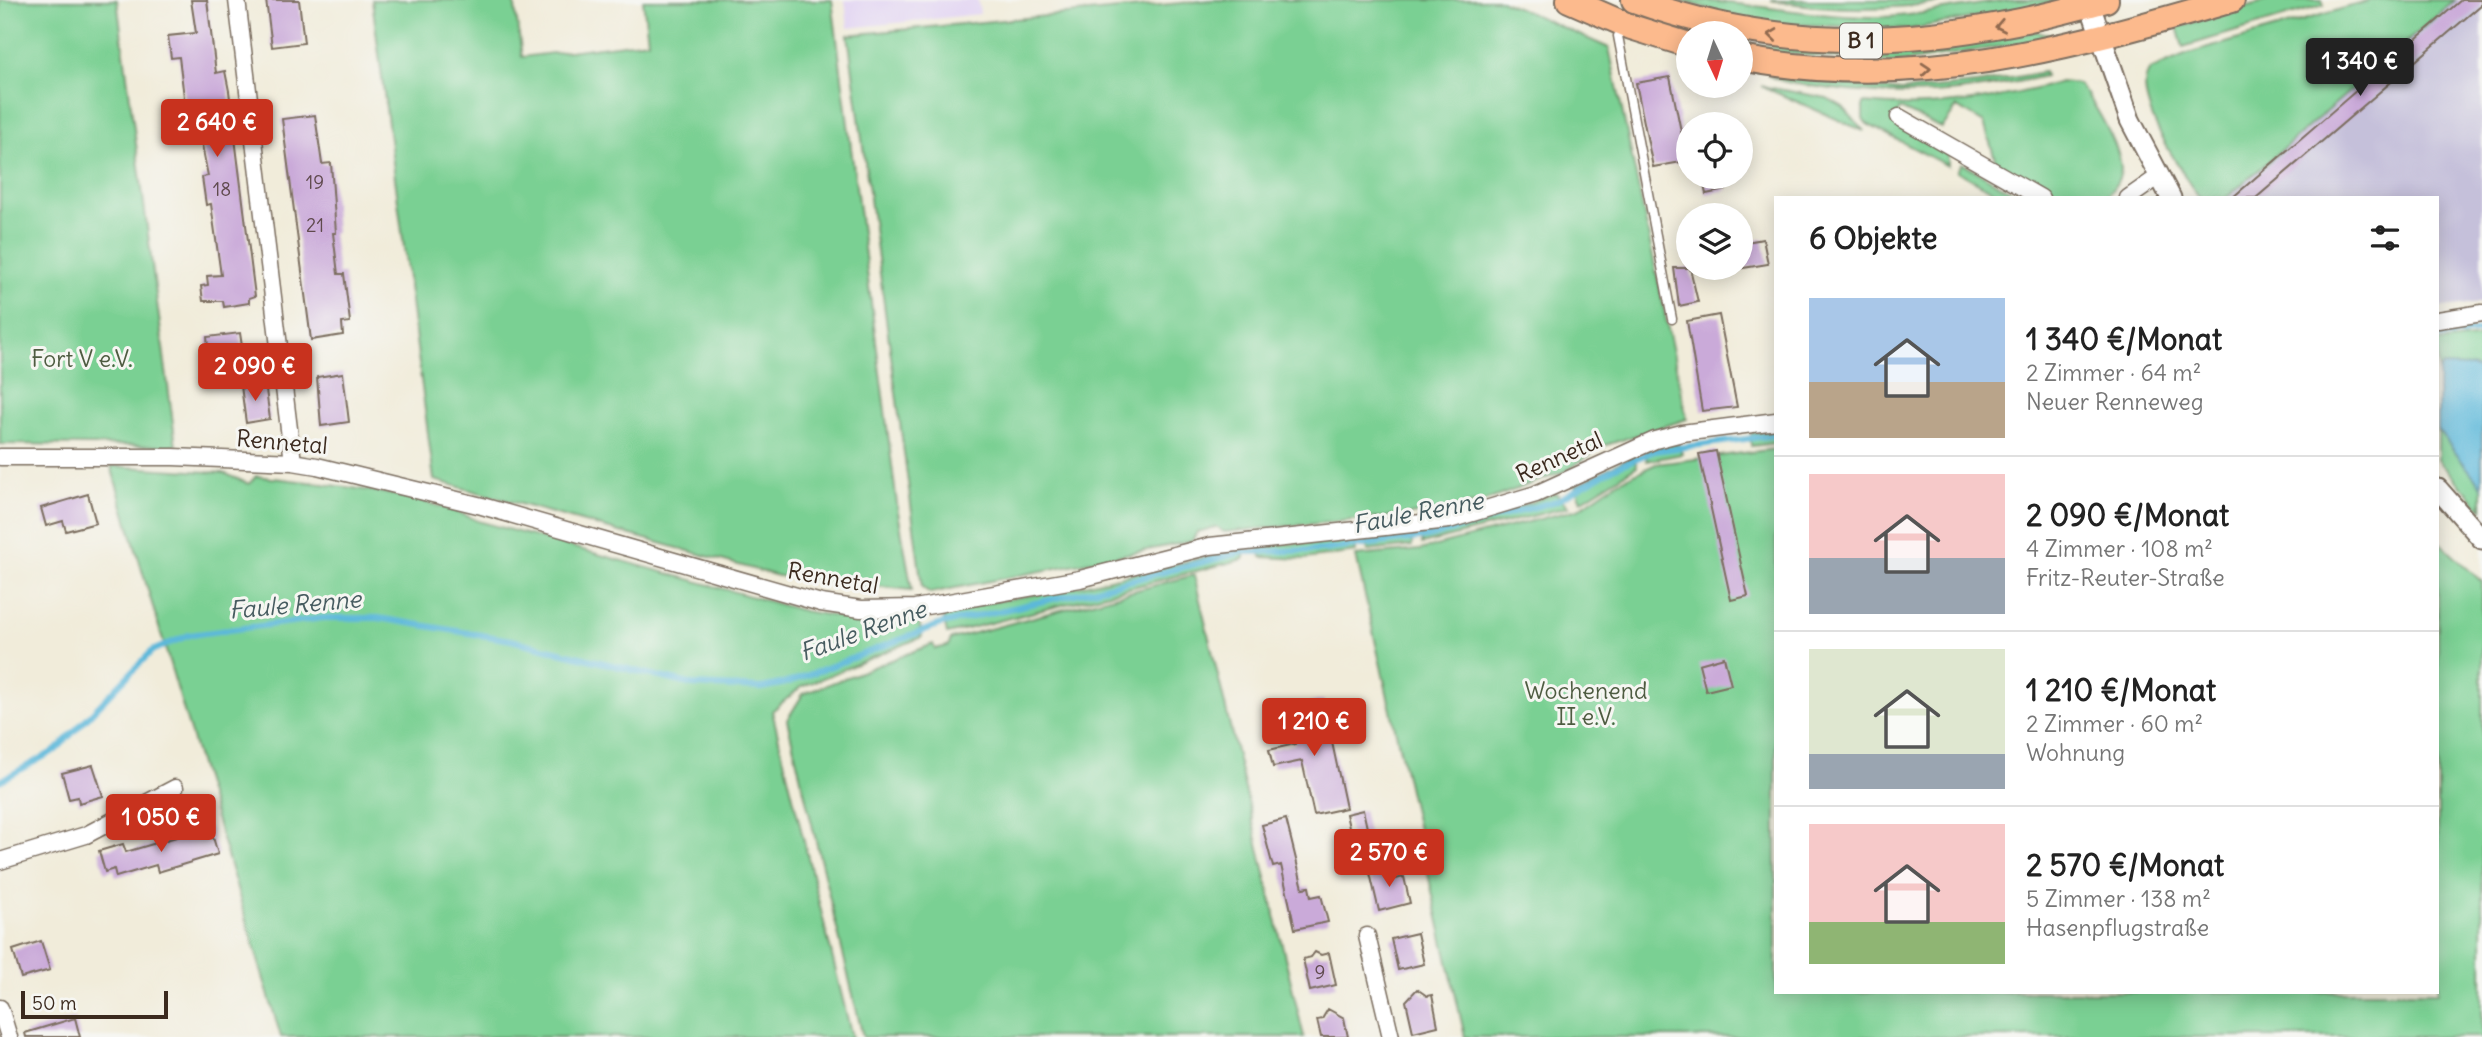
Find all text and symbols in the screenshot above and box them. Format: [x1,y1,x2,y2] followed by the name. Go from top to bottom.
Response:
[1994,18,2006,33] one-way arrow
[1676,21,1754,98] north arrow
[1676,21,1753,280] map controls
[1840,23,1882,58] road number: B 1
[1768,27,1779,42] one-way arrow
[2295,38,2425,98] pin: 1 340 €
[2322,46,2398,75] text: 1 340 €
[1921,62,1932,77] one-way arrow
[152,100,282,159] pin: 2 640 €
[177,107,257,136] text: 2 640 €
[1676,112,1753,189] button: locate
[306,170,324,194] house number: 19
[213,177,231,201] house number: 18
[1676,203,1753,280] button: layers
[306,213,324,237] house number: 21
[1809,219,1937,257] text: 6 Objekte
[2366,219,2404,257] icon: filters
[2026,320,2222,358] text: 1 340 €/Monat
[1865,326,1949,410] icon: home
[31,344,133,373] park label: Fort V e.V.
[190,344,320,403] pin: 2 090 €
[214,351,296,380] text: 2 090 €
[2026,358,2201,387] text: 2 Zimmer · 64 m²
[2026,387,2204,416] text: Neuer Renneweg
[235,423,329,460] street label: Rennetal
[1511,425,1607,488] street label: Rennetal
[1350,484,1488,539] water label: Faule Renne
[2026,496,2229,534] text: 2 090 €/Monat
[1865,502,1949,586] icon: home
[2026,534,2213,563] text: 4 Zimmer · 108 m²
[785,555,881,600] street label: Rennetal
[2026,563,2225,592] text: Fritz-Reuter-Straße
[228,583,364,625] water label: Faule Renne
[795,593,932,667] water label: Faule Renne
[2026,671,2216,709] text: 1 210 €/Monat
[1525,676,1647,731] park label: Wochenend II e.V.
[1865,677,1949,761] icon: home
[1249,698,1379,758] pin: 1 210 €
[1278,706,1350,735] text: 1 210 €
[2026,709,2203,738] text: 2 Zimmer · 60 m²
[2026,738,2125,767] text: Wohnung
[96,794,226,854] pin: 1 050 €
[122,802,200,831] text: 1 050 €
[1324,830,1454,889] pin: 2 570 €
[1350,837,1428,866] text: 2 570 €
[2026,846,2224,884] text: 2 570 €/Monat
[1865,852,1949,936] icon: home
[2026,884,2211,913] text: 5 Zimmer · 138 m²
[2026,913,2209,942] text: Hasenpflugstraße
[1315,960,1325,984] house number: 9
[21,988,168,1020] scale bar
[32,991,77,1015] text: 50 m

